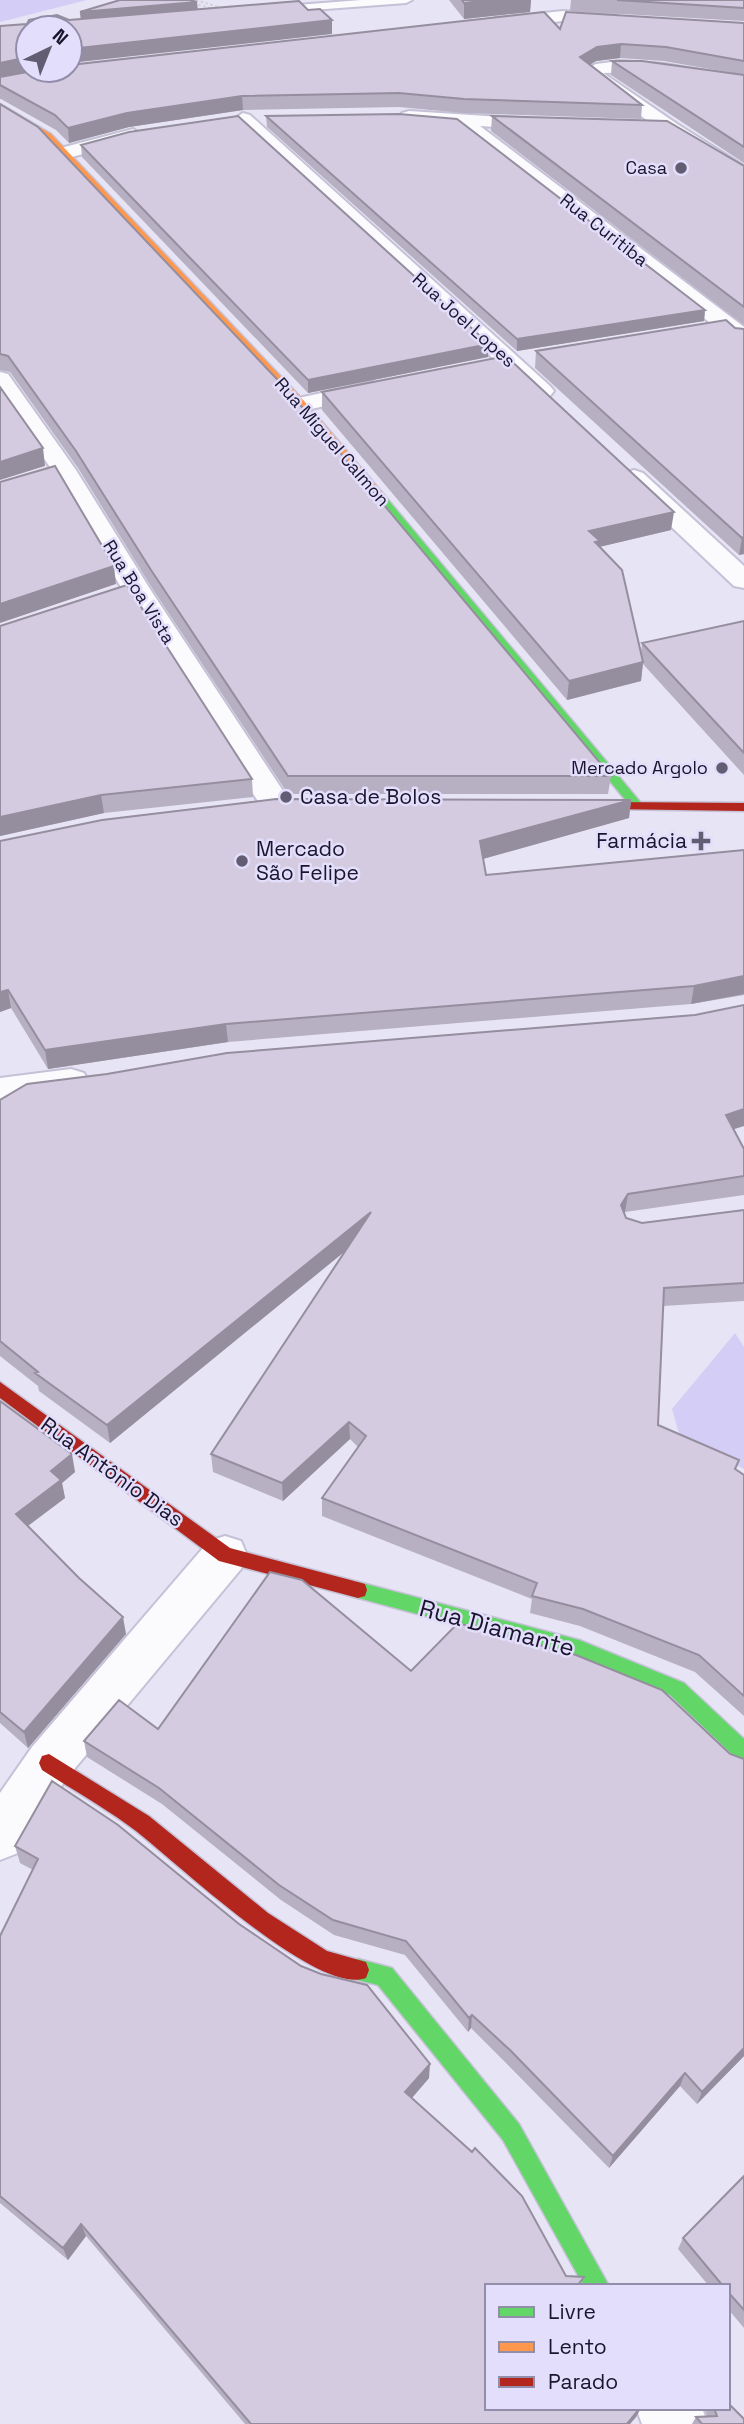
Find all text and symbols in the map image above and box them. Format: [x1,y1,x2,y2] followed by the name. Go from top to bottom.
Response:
[14,14,84,84] north arrow
[47,23,73,50] text: N
[625,156,667,179] place label: Casa
[673,160,689,176] marker: Casa
[556,188,653,271] street label: Rua Curitiba
[408,267,521,372] street label: Rua Joel Lopes
[270,372,395,511] street label: Rua Miguel Calmon
[98,535,181,648] street label: Rua Boa Vista
[571,756,708,779] place label: Mercado Argolo
[714,760,730,776] marker: Mercado Argolo
[300,783,441,810] place label: Casa de Bolos
[278,789,294,805] marker: Casa de Bolos
[596,827,687,854] place label: Farmácia
[693,833,709,849] marker: Farmácia
[256,835,359,886] place label: Mercado São Felipe
[234,853,250,869] marker: Mercado São Felipe
[36,1411,189,1532] street label: Rua Antônio Dias
[416,1592,578,1663] street label: Rua Diamante
[485,2284,730,2410] legend
[548,2298,596,2325] text: Livre
[548,2333,607,2360] text: Lento
[548,2368,618,2395] text: Parado

